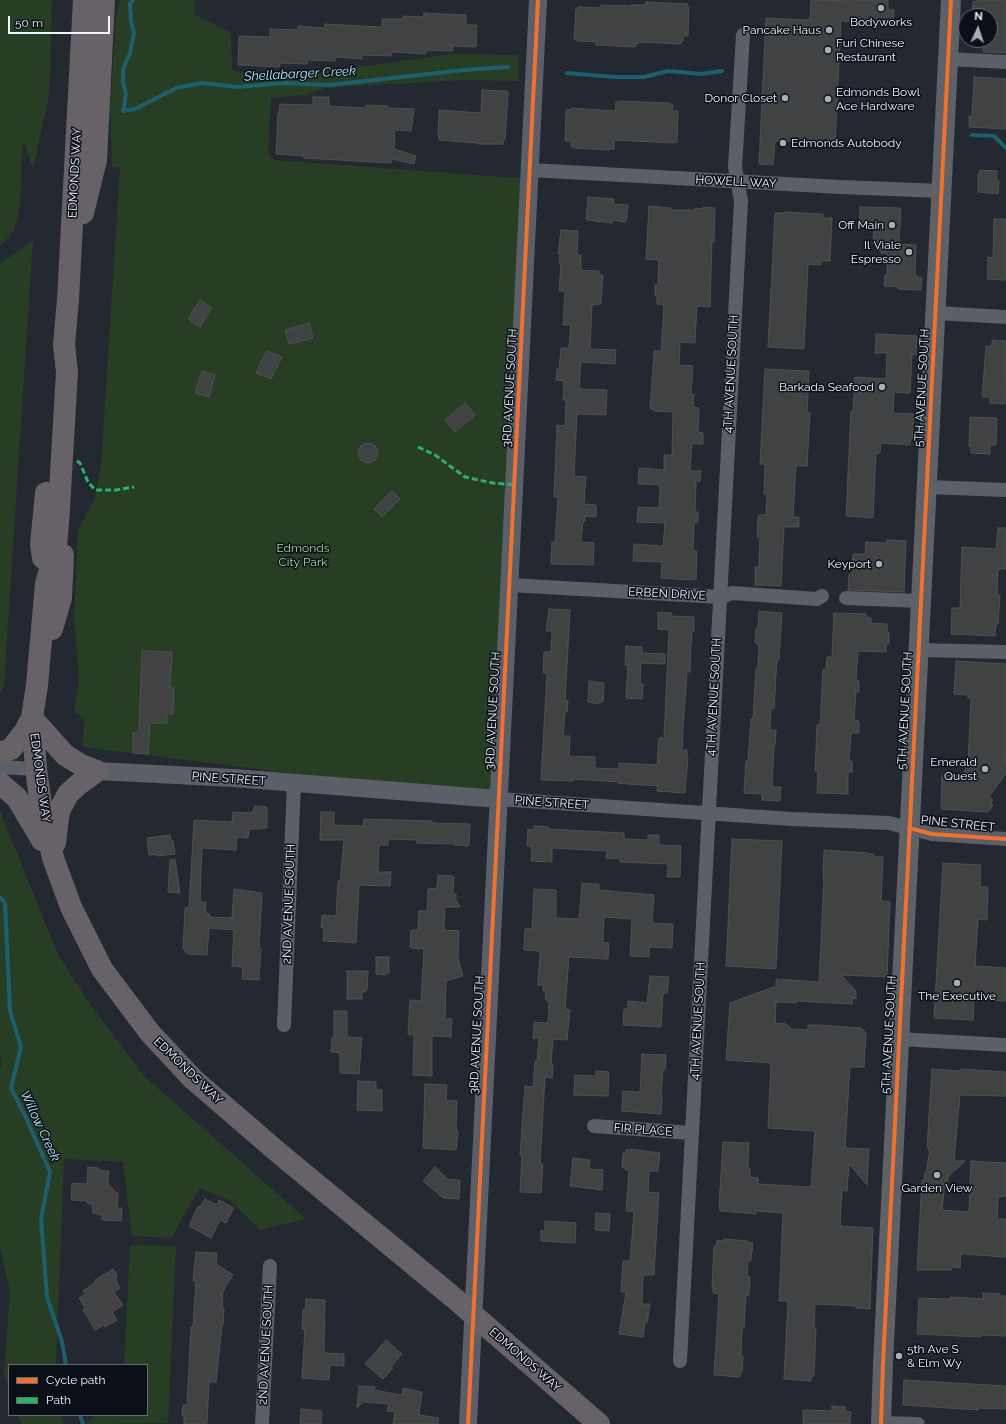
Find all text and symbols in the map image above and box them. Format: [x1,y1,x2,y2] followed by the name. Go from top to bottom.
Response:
[876,3,886,13] marker: Bodyworks
[10,8,112,34] scale bar
[958,8,998,48] north arrow
[974,10,983,23] text: N
[850,15,912,29] place label: Bodyworks
[15,16,43,30] text: 50 m
[743,23,821,37] place label: Pancake Haus
[824,25,834,35] marker: Pancake Haus
[836,36,904,64] place label: Furi Chinese Restaurant
[823,45,833,55] marker: Furi Chinese Restaurant
[244,63,356,85] water label: Shellabarger Creek
[836,85,920,113] place label: Edmonds Bowl Ace Hardware
[704,91,777,105] place label: Donor Closet
[780,93,790,103] marker: Donor Closet
[823,94,833,104] marker: Edmonds Bowl Ace Hardware
[65,127,85,219] street label: EDMONDS WAY
[791,136,902,150] place label: Edmonds Autobody
[778,138,788,148] marker: Edmonds Autobody
[695,173,777,191] street label: HOWELL WAY
[838,218,884,232] place label: Off Main
[887,220,897,230] marker: Off Main
[851,238,901,266] place label: Il Viale Espresso
[904,247,914,257] marker: Il Viale Espresso
[721,315,741,433] street label: 4TH AVENUE SOUTH
[500,328,520,448] street label: 3RD AVENUE SOUTH
[912,328,932,448] street label: 5TH AVENUE SOUTH
[779,380,874,394] place label: Barkada Seafood
[877,382,887,392] marker: Barkada Seafood
[276,541,330,569] park label: Edmonds City Park
[828,557,871,571] place label: Keyport
[874,559,884,569] marker: Keyport
[628,585,706,603] street label: ERBEN DRIVE
[704,638,724,756] street label: 4TH AVENUE SOUTH
[483,651,503,771] street label: 3RD AVENUE SOUTH
[895,651,915,771] street label: 5TH AVENUE SOUTH
[27,732,53,824] street label: EDMONDS WAY
[930,755,977,783] place label: Emerald Quest
[980,764,990,774] marker: Emerald Quest
[191,769,267,789] street label: PINE STREET
[514,793,590,813] street label: PINE STREET
[920,813,996,835] street label: PINE STREET
[280,844,298,964] street label: 2ND AVENUE SOUTH
[688,962,708,1080] street label: 4TH AVENUE SOUTH
[467,975,487,1095] street label: 3RD AVENUE SOUTH
[879,975,899,1095] street label: 5TH AVENUE SOUTH
[952,978,962,988] marker: The Executive
[918,989,996,1003] place label: The Executive
[150,1034,226,1108] street label: EDMONDS WAY
[17,1088,63,1164] water label: Willow Creek
[613,1121,673,1139] street label: FIR PLACE
[932,1170,942,1180] marker: Garden View
[901,1181,973,1195] place label: Garden View
[256,1285,276,1405] street label: 2ND AVENUE SOUTH
[486,1325,564,1395] street label: EDMONDS WAY
[907,1342,962,1370] place label: 5th Ave S & Elm Wy
[894,1351,904,1361] marker: 5th Ave S & Elm Wy
[8,1364,148,1416] legend
[46,1373,105,1387] text: Cycle path
[46,1393,71,1407] text: Path

